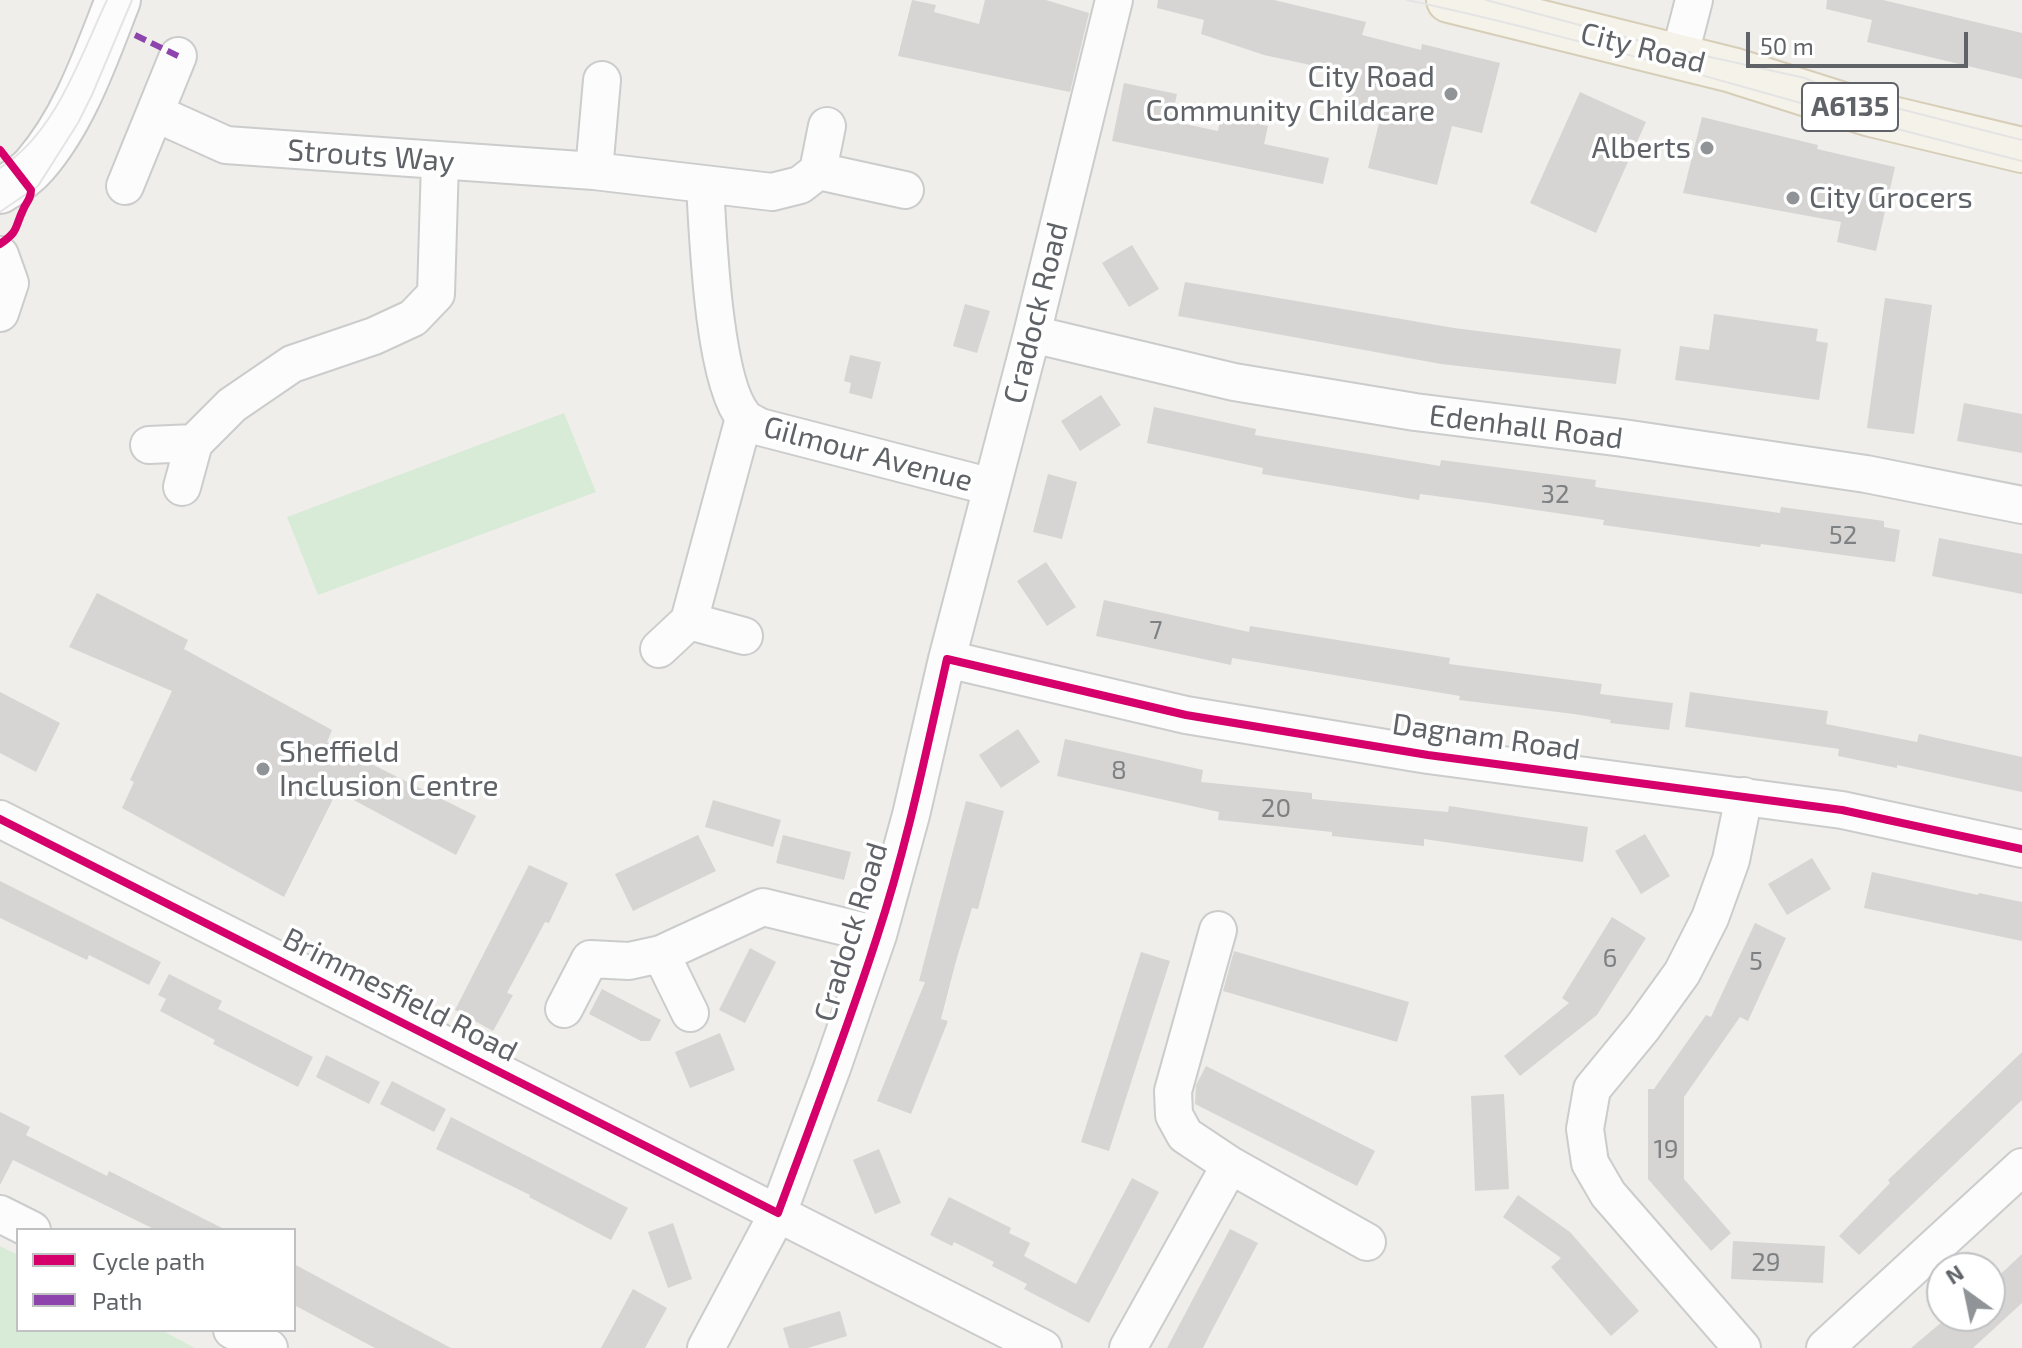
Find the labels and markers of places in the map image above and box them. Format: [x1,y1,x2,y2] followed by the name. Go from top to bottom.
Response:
[1145,59,1435,130] place label: City Road Community Childcare
[1442,85,1460,103] marker: City Road Community Childcare
[1592,130,1691,166] place label: Alberts
[1698,139,1716,157] marker: Alberts
[1809,180,1973,216] place label: City Grocers
[1784,189,1802,207] marker: City Grocers
[279,734,499,804] place label: Sheffield Inclusion Centre
[254,760,272,778] marker: Sheffield Inclusion Centre

